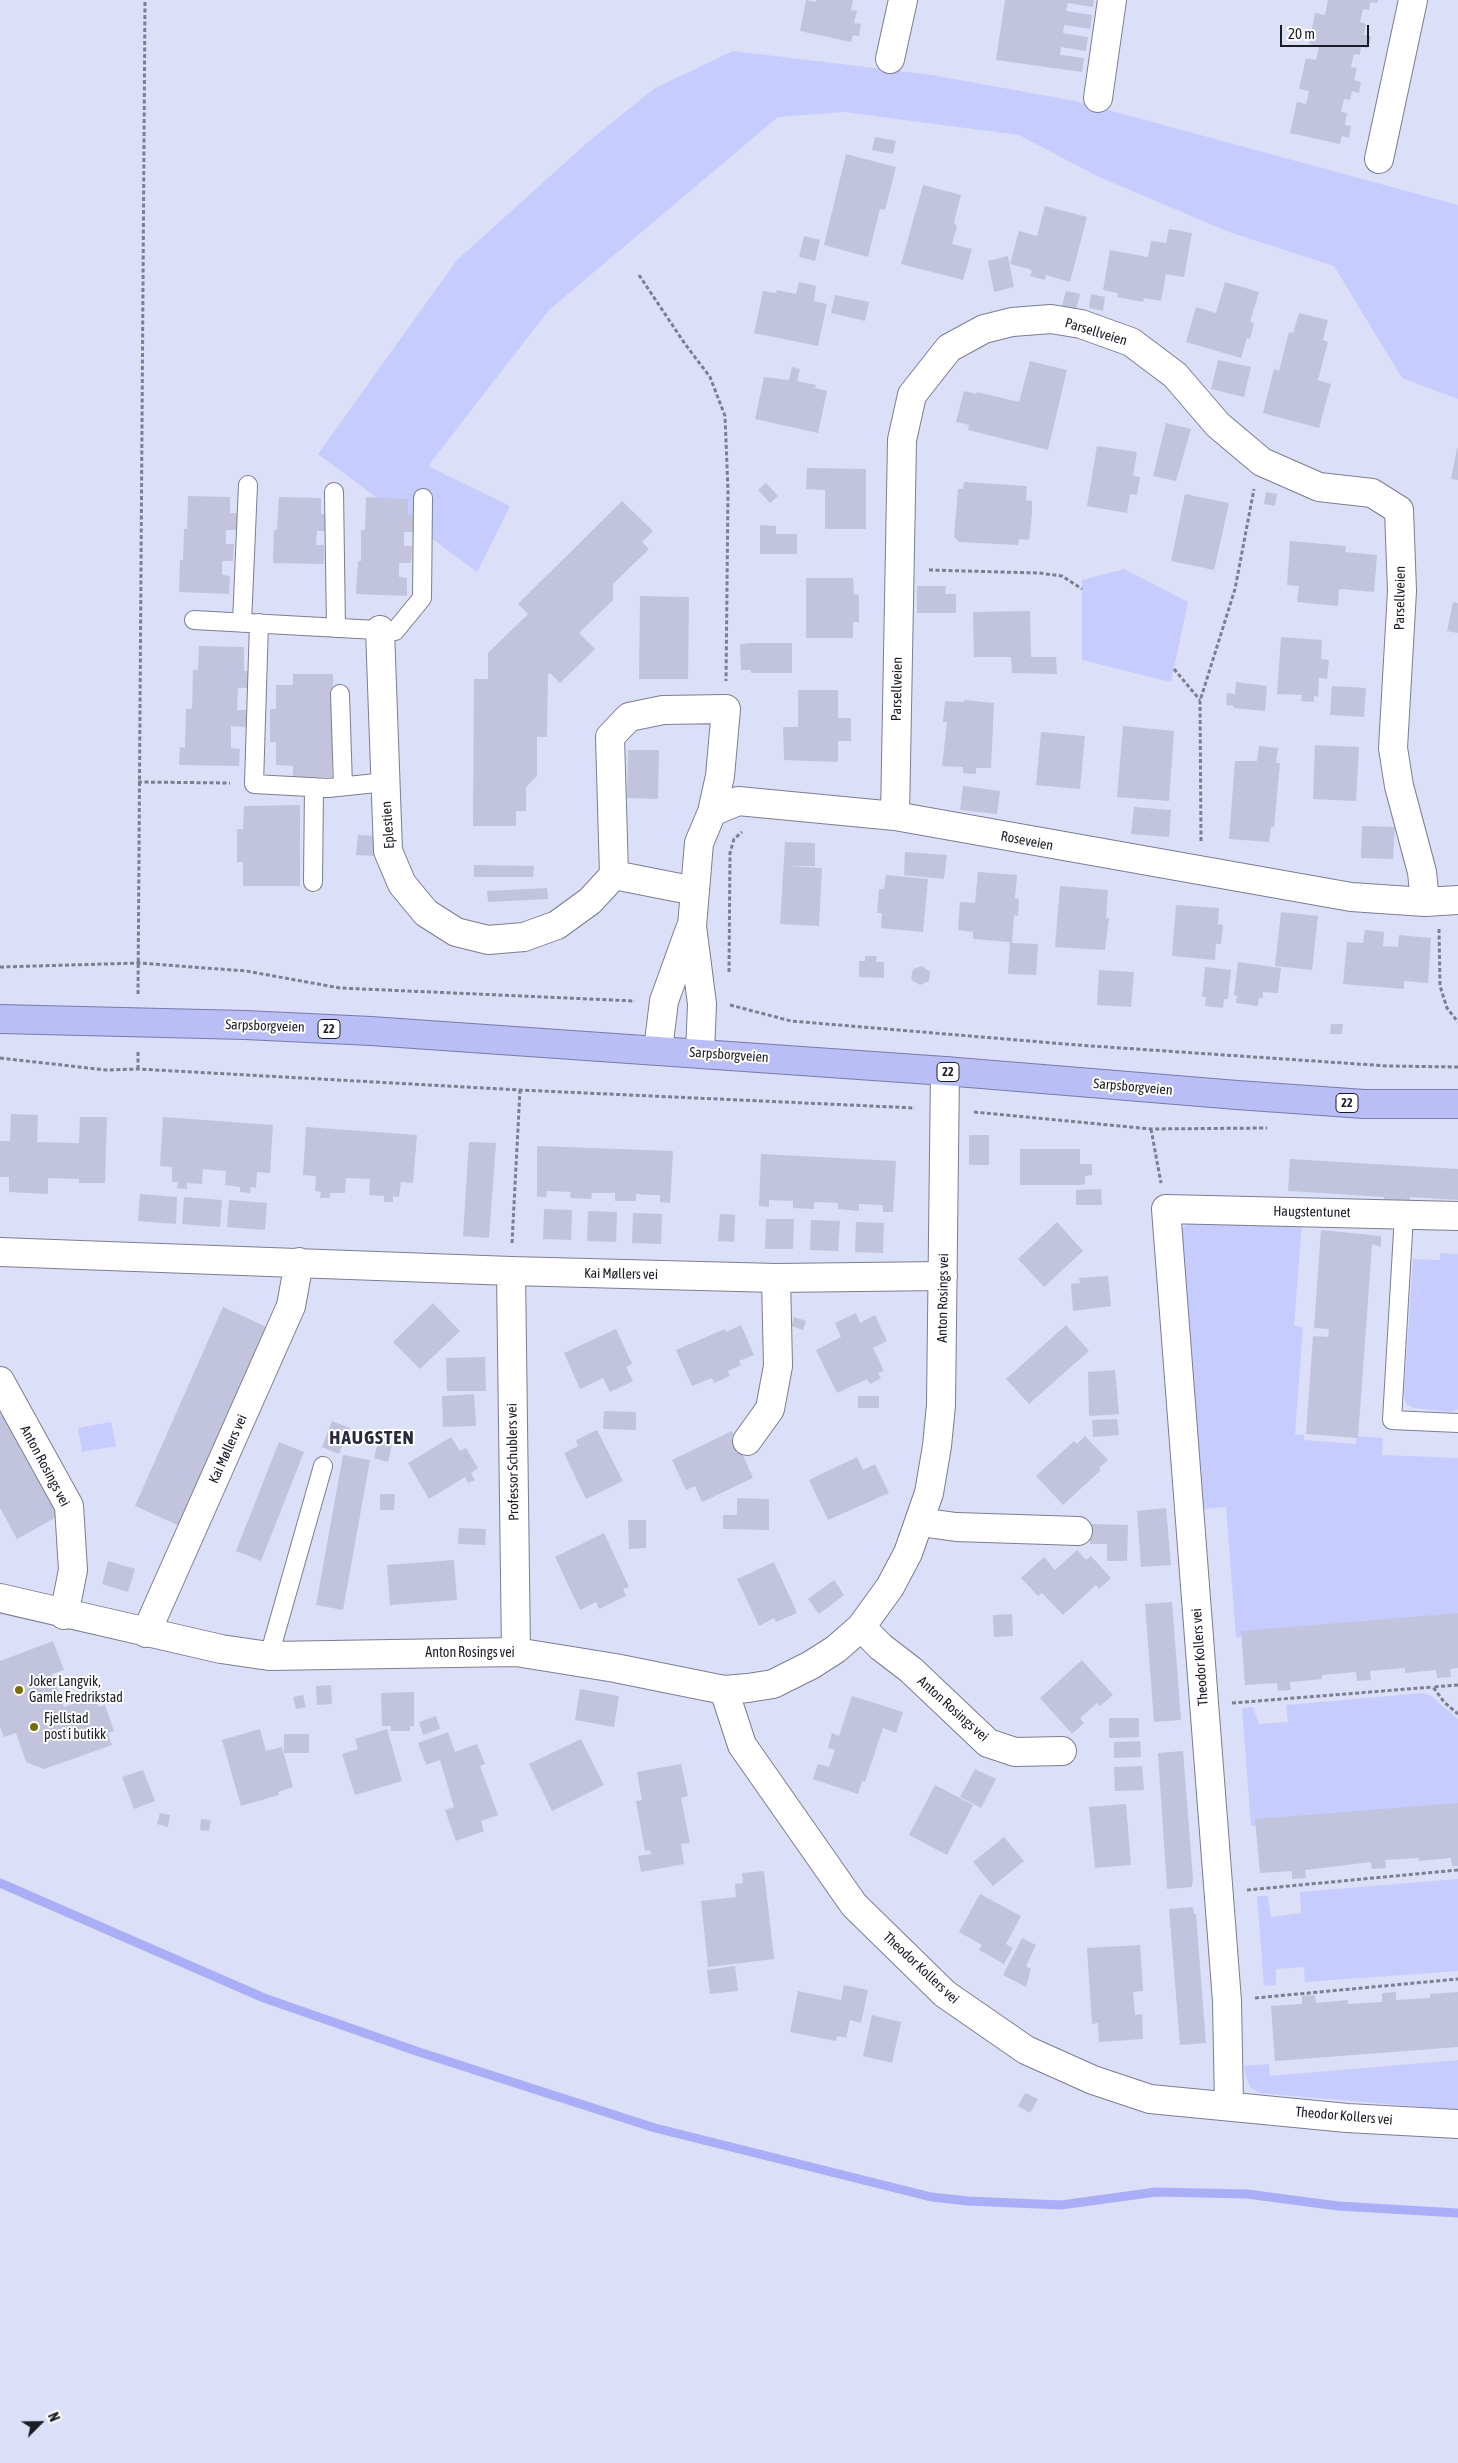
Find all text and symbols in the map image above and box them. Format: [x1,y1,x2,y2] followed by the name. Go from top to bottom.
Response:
[1283,15,1372,47] scale bar
[1288,25,1315,42] text: 20 m
[1063,315,1129,349] street label: Parsellveien
[1391,566,1409,630] street label: Parsellveien
[888,657,906,721] street label: Parsellveien
[378,801,398,849] street label: Eplestien
[999,828,1055,854] street label: Roseveien
[225,1016,305,1036] street label: Sarpsborgveien
[318,1020,340,1038] road number: 22
[689,1044,769,1066] street label: Sarpsborgveien
[937,1062,959,1082] road number: 22
[1093,1075,1173,1099] street label: Sarpsborgveien
[1336,1094,1358,1112] road number: 22
[1273,1203,1351,1221] street label: Haugstentunet
[934,1253,952,1343] street label: Anton Rosings vei
[584,1265,658,1283] street label: Kai Møllers vei
[504,1403,522,1521] street label: Professor Schublers vei
[205,1412,251,1486] street label: Kai Møllers vei
[17,1423,73,1509] street label: Anton Rosings vei
[328,1427,416,1449] district label: HAUGSTEN
[1188,1608,1212,1706] street label: Theodor Kollers vei
[425,1645,515,1661] street label: Anton Rosings vei
[914,1673,992,1745] street label: Anton Rosings vei
[29,1674,123,1706] place label: Joker Langvik, Gamle Fredrikstad
[13,1684,25,1696] marker: Joker Langvik, Gamle Fredrikstad
[44,1711,106,1744] place label: Fjellstad post i butikk
[28,1721,40,1733] marker: Fjellstad post i butikk
[880,1929,962,2007] street label: Theodor Kollers vei
[1295,2103,1393,2129] street label: Theodor Kollers vei
[15,2398,65,2448] north arrow
[45,2410,63,2424] text: N

